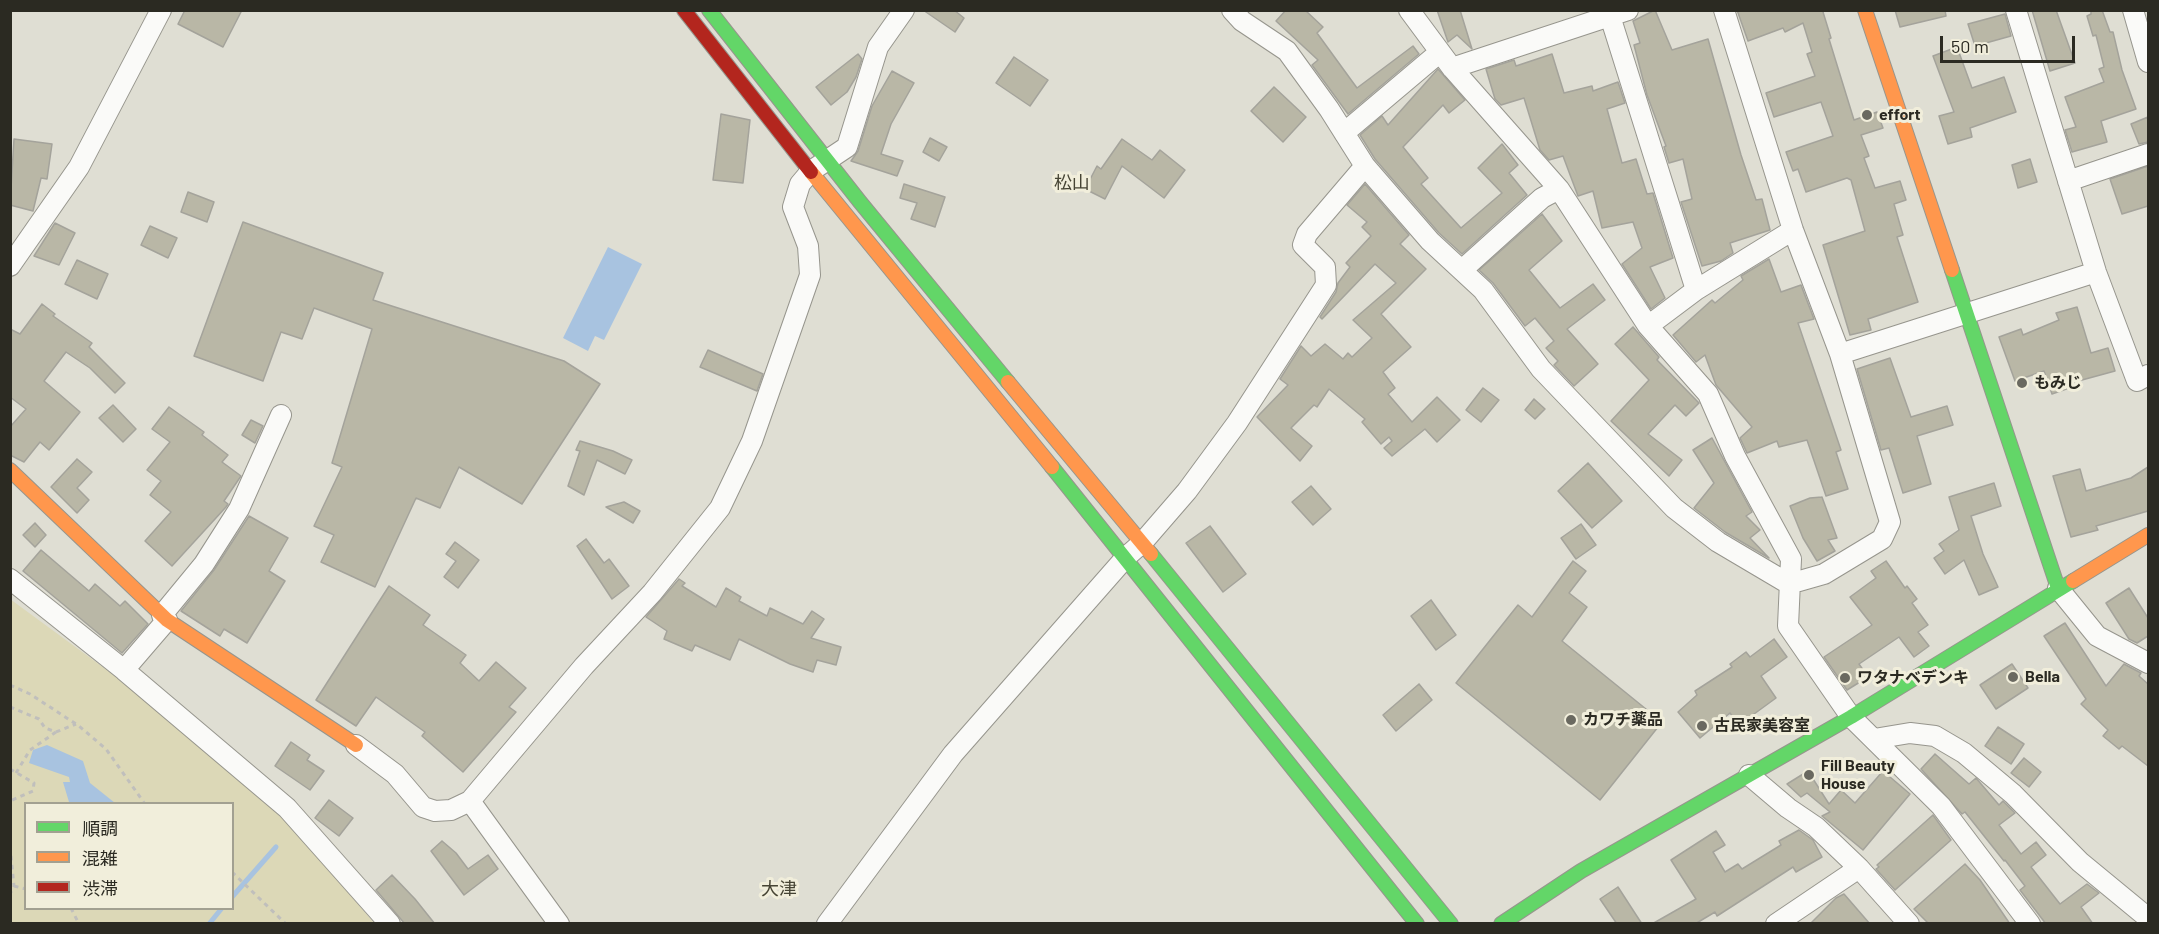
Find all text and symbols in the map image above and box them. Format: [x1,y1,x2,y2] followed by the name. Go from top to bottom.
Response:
[1943,24,2078,62] scale bar
[1951,35,1989,57] text: 50 m
[1879,105,1921,125] place label: effort
[1860,108,1874,122] marker: effort
[1054,172,1090,194] district label: 松山
[2034,373,2082,393] place label: もみじ
[2015,376,2029,390] marker: もみじ
[2025,667,2060,687] place label: Bella
[1857,668,1969,688] place label: ワタナベデンキ
[2006,670,2020,684] marker: Bella
[1838,671,1852,685] marker: ワタナベデンキ
[1583,710,1663,730] place label: カワチ薬品
[1564,713,1578,727] marker: カワチ薬品
[1714,716,1810,736] place label: 古民家美容室
[1695,719,1709,733] marker: 古民家美容室
[1821,756,1895,794] place label: Fill Beauty House
[1802,768,1816,782] marker: Fill Beauty House
[24,802,234,910] legend
[82,817,118,839] text: 順調
[82,847,118,869] text: 混雑
[82,877,118,899] text: 渋滞
[761,878,797,900] district label: 大津

